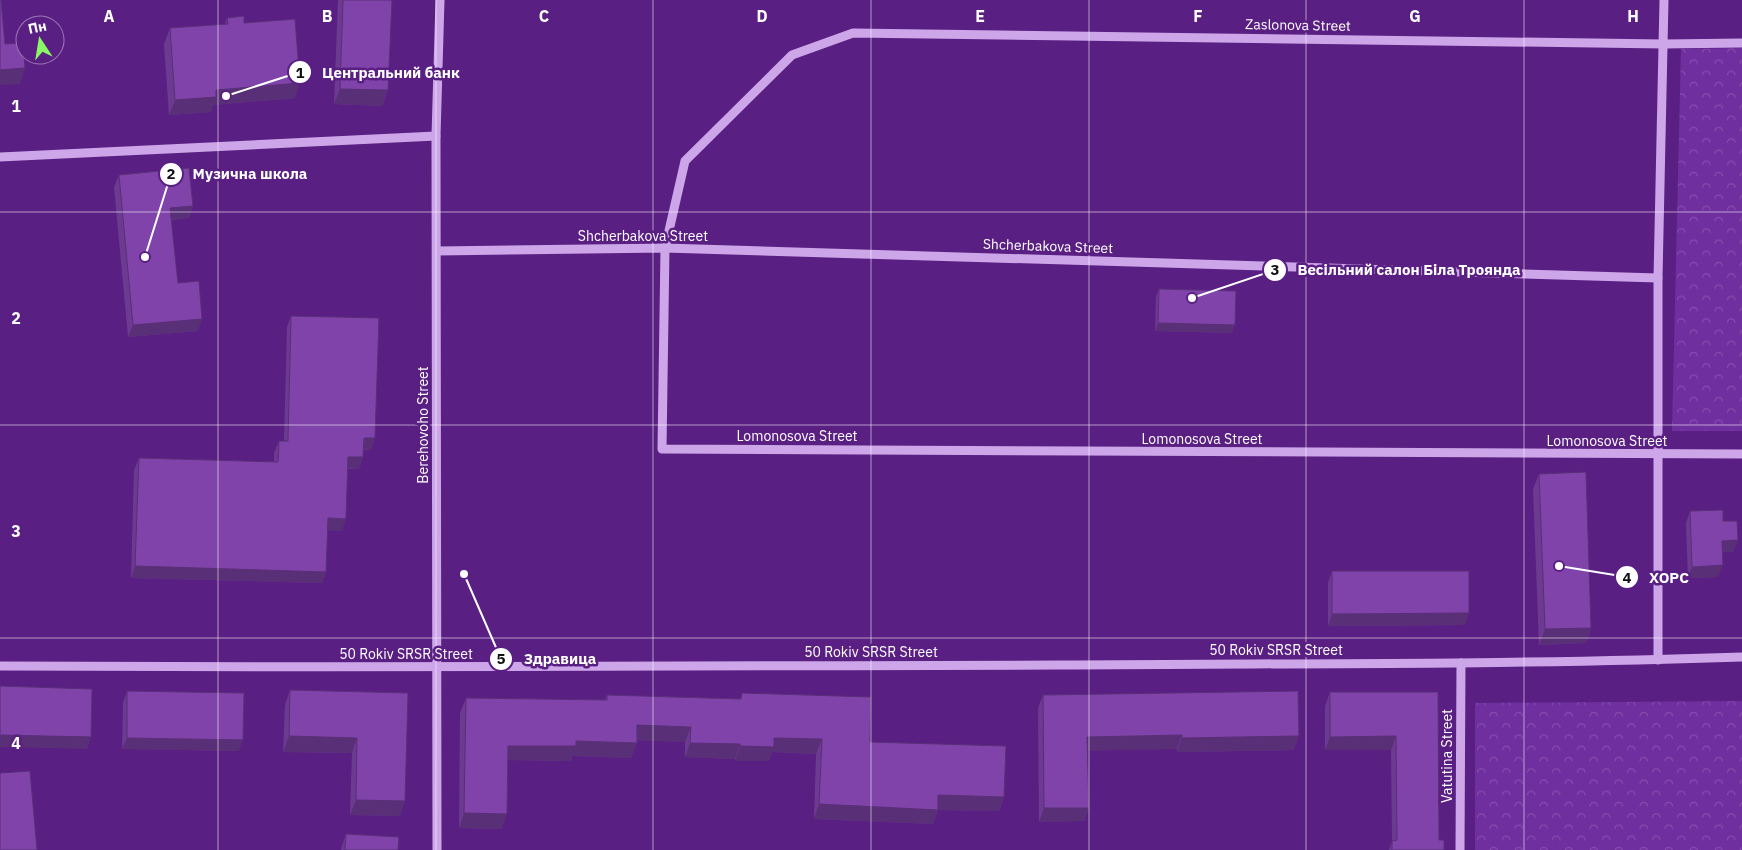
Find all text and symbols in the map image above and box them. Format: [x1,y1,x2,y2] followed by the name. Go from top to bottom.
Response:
[104,6,115,26] text: A
[322,6,333,26] text: B
[539,6,549,26] text: C
[756,6,768,26] text: D
[975,6,985,26] text: E
[1193,6,1203,26] text: F
[1409,6,1421,26] text: G
[1627,6,1639,26] text: H
[15,15,65,65] north arrow
[1245,15,1351,35] street label: Zaslonova Street
[26,17,48,38] text: Пн
[287,57,470,87] callout: Центральний банк
[295,63,305,82] text: 1
[322,63,460,82] text: Центральний банк
[11,96,21,116] text: 1
[158,159,318,189] callout: Музична школа
[166,164,176,183] text: 2
[193,164,308,183] text: Музична школа
[578,227,708,245] street label: Shcherbakova Street
[983,235,1114,257] street label: Shcherbakova Street
[1262,255,1530,285] callout: Весільний салон Біла Троянда
[1270,260,1280,279] text: 3
[1297,260,1521,279] text: Весільний салон Біла Троянда
[11,308,21,328] text: 2
[414,366,432,484] street label: Berehovoho Street
[736,427,858,445] street label: Lomonosova Street
[1141,430,1263,448] street label: Lomonosova Street
[1546,432,1668,450] street label: Lomonosova Street
[11,521,21,541] text: 3
[1614,562,1699,592] callout: ХОРС
[1622,568,1632,587] text: 4
[1649,568,1689,587] text: ХОРС
[1209,641,1343,659] street label: 50 Rokiv SRSR Street
[804,643,938,661] street label: 50 Rokiv SRSR Street
[488,644,606,674] callout: Здравица
[339,645,473,663] street label: 50 Rokiv SRSR Street
[496,649,506,668] text: 5
[524,649,597,668] text: Здравица
[1438,709,1456,803] street label: Vatutina Street
[11,733,21,753] text: 4

